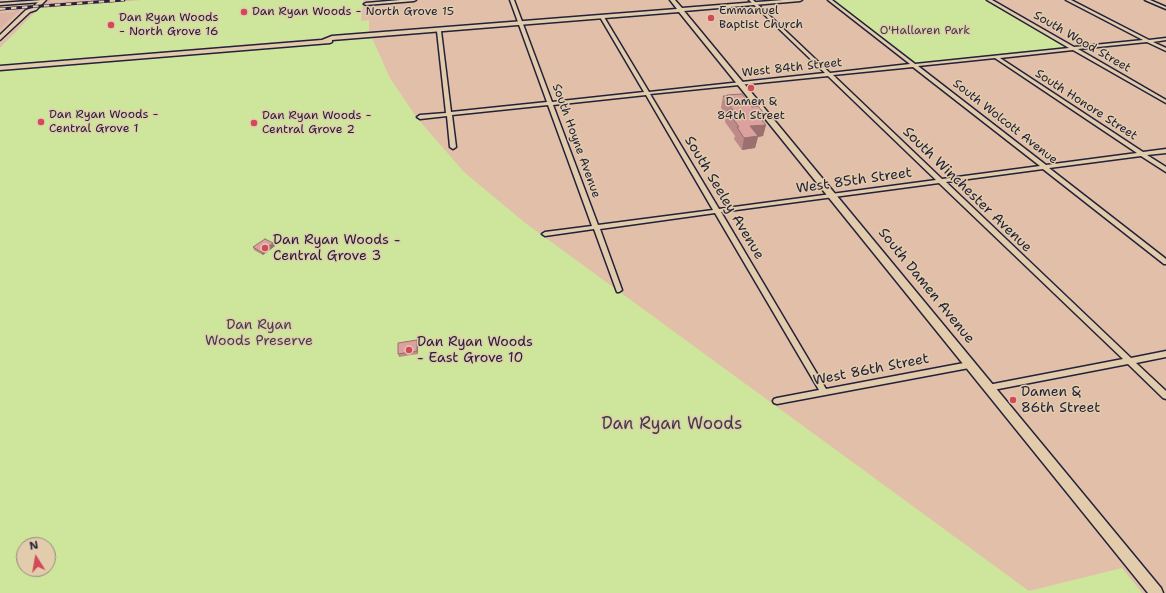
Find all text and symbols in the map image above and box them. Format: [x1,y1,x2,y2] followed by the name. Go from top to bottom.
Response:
[719,4,803,32] place label: Emmanuel Baptist Church
[252,5,454,19] place label: Dan Ryan Woods - North Grove 15
[239,7,249,17] marker: Dan Ryan Woods - North Grove 15
[1031,8,1133,76] street label: South Wood Street
[119,11,218,39] place label: Dan Ryan Woods - North Grove 16
[706,13,716,23] marker: Emmanuel Baptist Church
[106,20,116,30] marker: Dan Ryan Woods - North Grove 16
[880,24,970,38] park label: O'Hallaren Park
[741,56,843,80] street label: West 84th Street
[1032,67,1140,143] street label: South Honore Street
[950,77,1060,167] street label: South Wolcott Avenue
[549,82,603,200] street label: South Hoyne Avenue
[746,83,756,93] marker: Damen & 84th Street
[717,95,785,123] place label: Damen & 84th Street
[49,108,158,136] place label: Dan Ryan Woods - Central Grove 1
[262,109,371,137] place label: Dan Ryan Woods - Central Grove 2
[36,117,46,127] marker: Dan Ryan Woods - Central Grove 1
[249,118,259,128] marker: Dan Ryan Woods - Central Grove 2
[899,124,1035,256] street label: South Winchester Avenue
[681,133,767,263] street label: South Seeley Avenue
[795,165,913,197] street label: West 85th Street
[874,225,978,347] street label: South Damen Avenue
[273,232,401,264] place label: Dan Ryan Woods - Central Grove 3
[260,243,270,253] marker: Dan Ryan Woods - Central Grove 3
[205,317,313,350] park label: Dan Ryan Woods Preserve
[417,334,533,366] place label: Dan Ryan Woods - East Grove 10
[404,345,414,355] marker: Dan Ryan Woods - East Grove 10
[812,351,930,389] street label: West 86th Street
[1021,384,1100,416] place label: Damen & 86th Street
[1008,395,1018,405] marker: Damen & 86th Street
[602,415,742,435] park label: Dan Ryan Woods
[16,537,56,577] north arrow
[28,538,40,554] text: N

